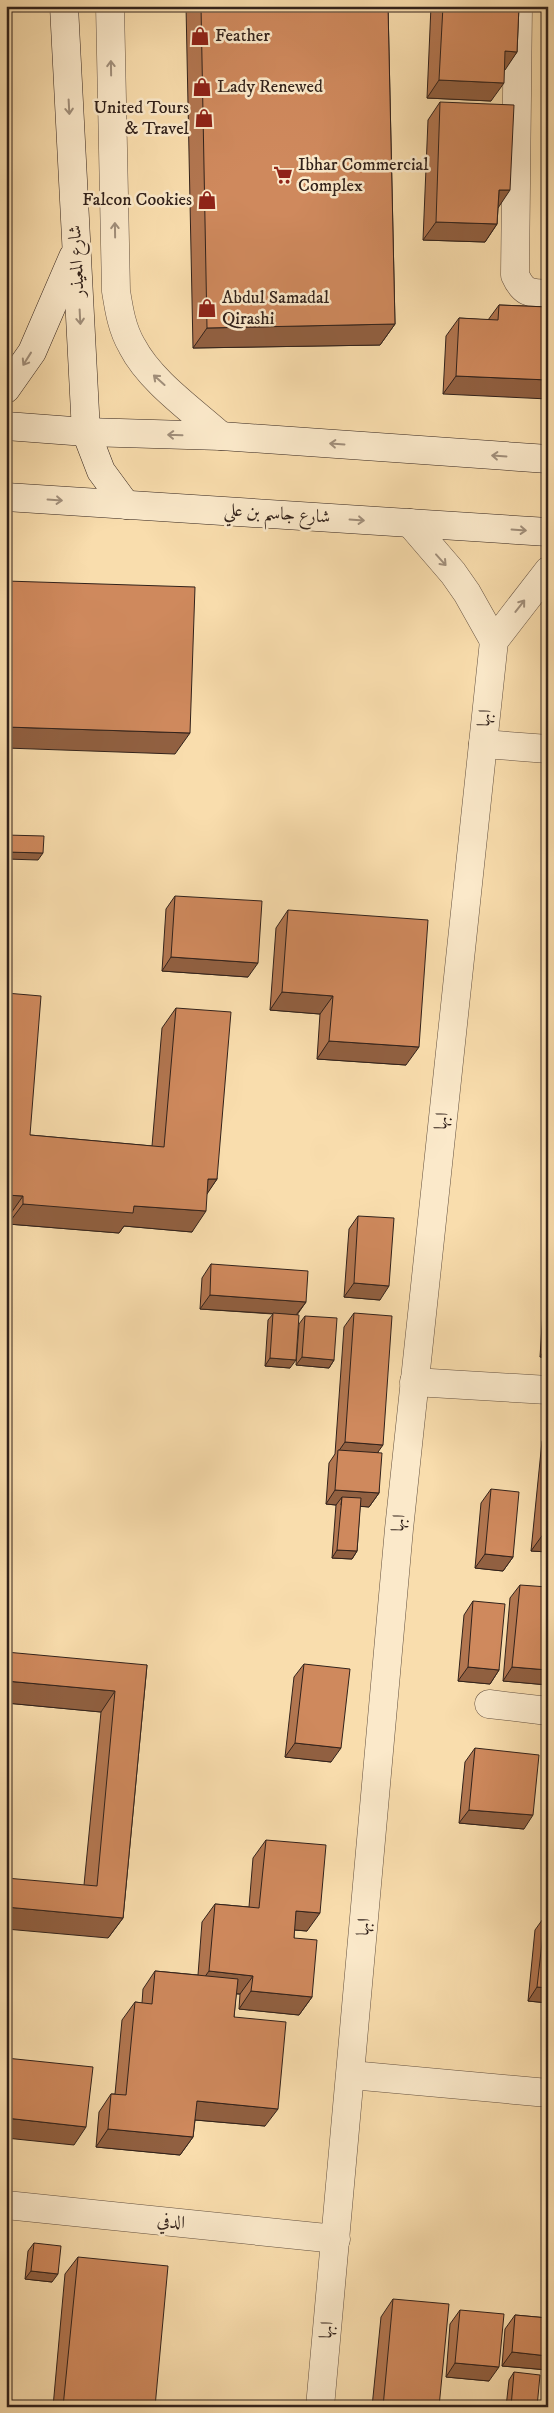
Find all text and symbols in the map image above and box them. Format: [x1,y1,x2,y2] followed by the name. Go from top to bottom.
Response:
[189,25,211,47] shop icon: Feather
[215,25,270,47] place label: Feather
[107,60,116,76] one-way arrow
[191,76,213,98] shop icon: Lady Renewed
[217,76,323,98] place label: Lady Renewed
[94,97,190,140] place label: United Tours & Travel
[64,99,73,115] one-way arrow
[193,107,215,129] shop icon: United Tours & Travel
[298,154,429,197] place label: Ibhar Commercial Complex
[272,164,294,186] supermarket icon: Ibhar Commercial Complex
[82,189,192,211] place label: Falcon Cookies
[196,189,218,211] shop icon: Falcon Cookies
[110,222,119,238] one-way arrow
[64,224,93,300] street label: شارع المعيذر
[222,287,330,330] place label: Abdul Samadal Qirashi
[196,297,218,319] shop icon: Abdul Samadal Qirashi
[75,309,84,325] one-way arrow
[22,352,33,366] one-way arrow
[152,374,165,386] one-way arrow
[167,430,183,439] one-way arrow
[329,440,345,449] one-way arrow
[491,451,507,460] one-way arrow
[47,495,63,505] one-way arrow
[223,499,331,535] street label: شارع جاسم بن علي
[348,515,364,524] one-way arrow
[511,526,527,535] one-way arrow
[435,554,447,567] one-way arrow
[514,600,525,613] one-way arrow
[473,708,497,728] street label: ابها
[430,1111,454,1131] street label: ابها
[387,1513,411,1533] street label: ابها
[352,1917,376,1937] street label: ابها
[156,2210,186,2237] street label: الدفي
[315,2320,339,2340] street label: ابها

